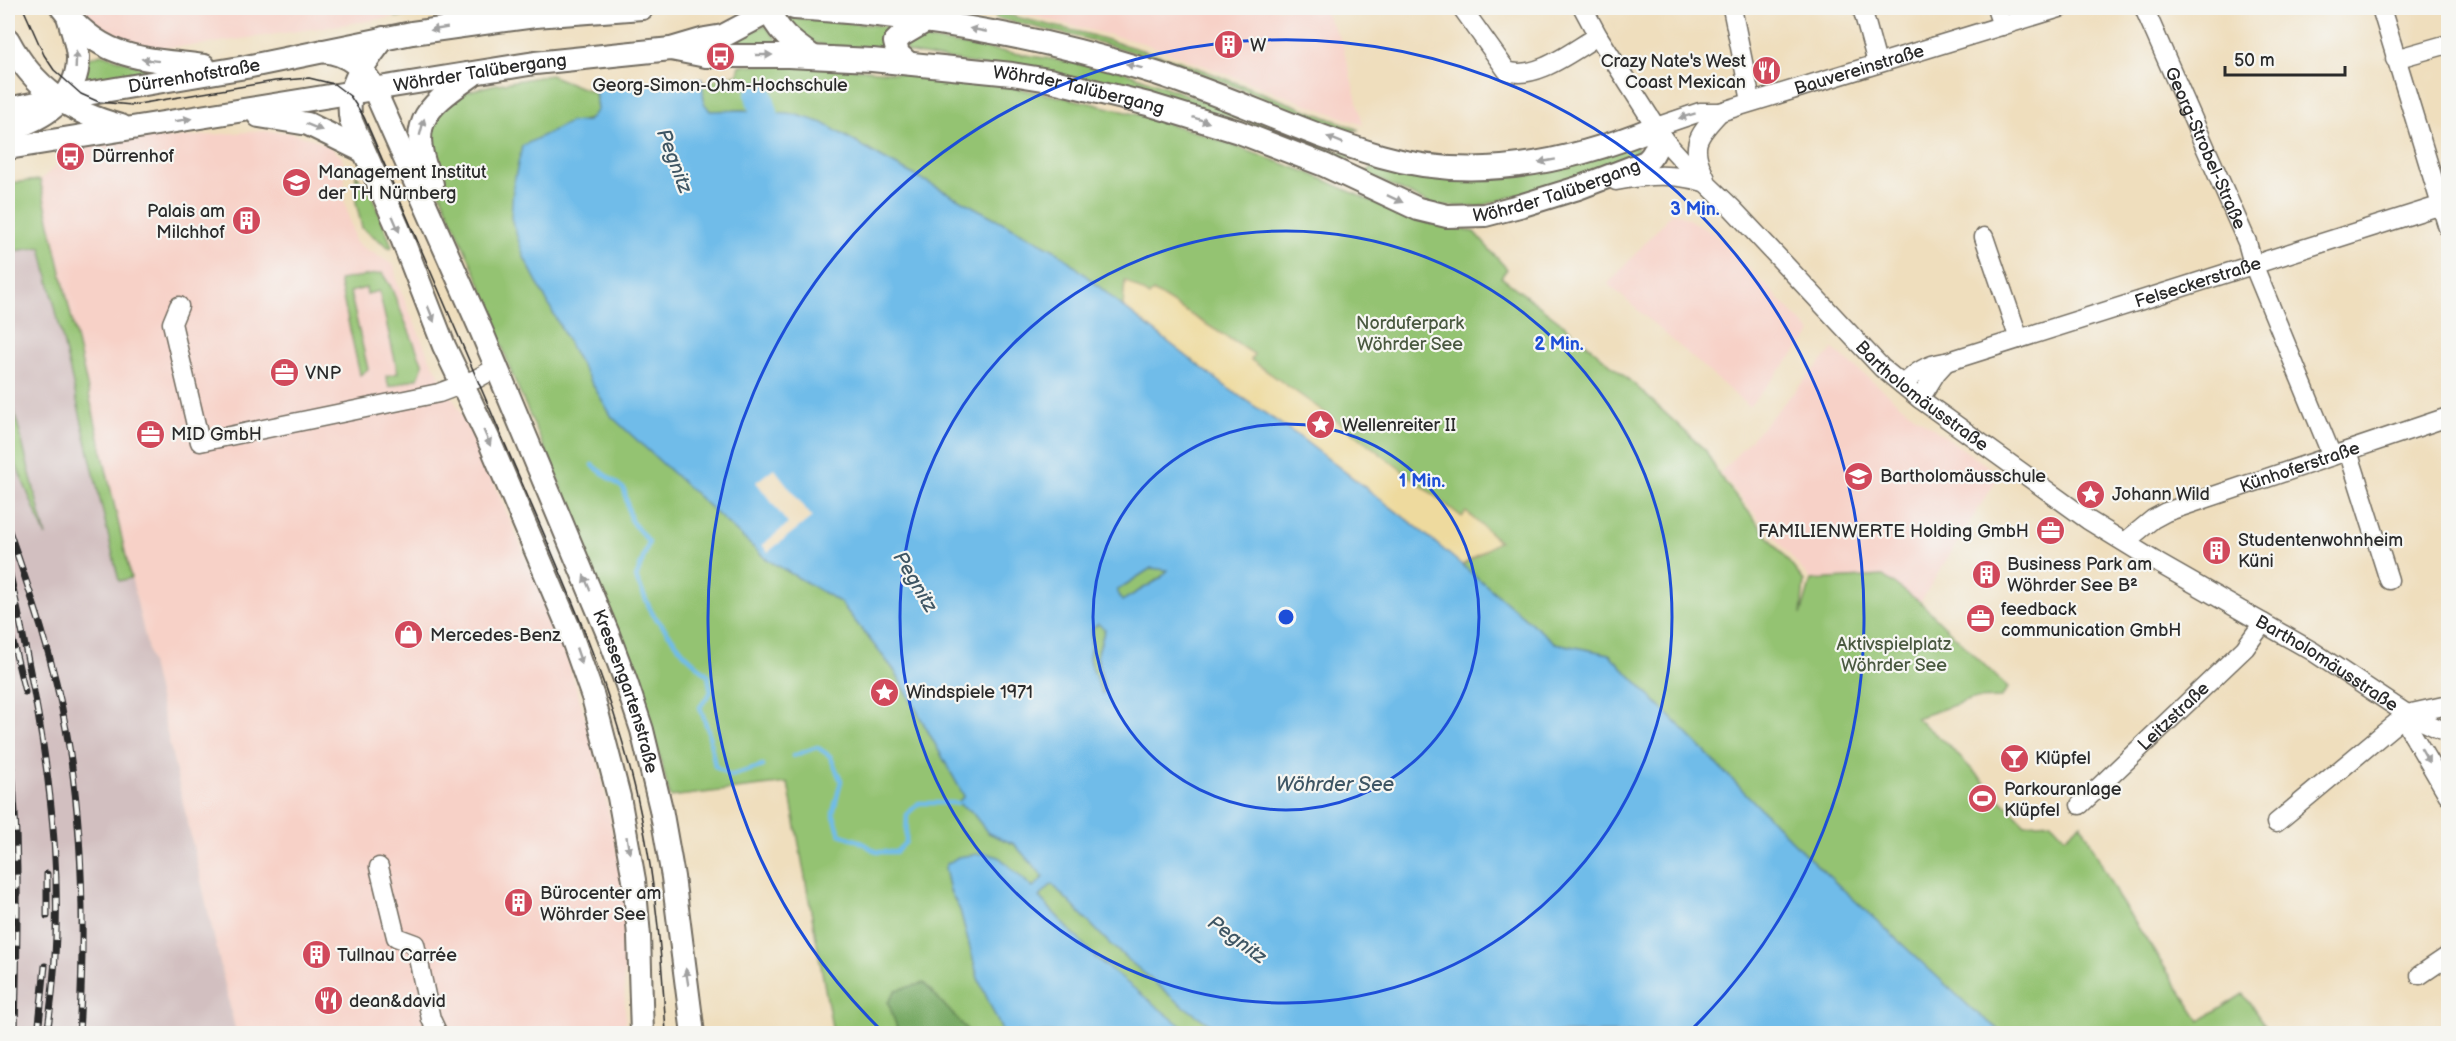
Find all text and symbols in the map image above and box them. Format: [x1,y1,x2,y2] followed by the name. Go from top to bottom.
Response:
[429,25,448,34] one-way arrow
[969,25,988,34] one-way arrow
[1213,29,1245,61] building icon: W
[1250,35,1267,56] place label: W
[2225,39,2345,77] scale bar
[704,40,736,72] bus stop icon: Georg-Simon-Ohm-Hochschule
[1792,40,1927,99] street label: Bauvereinstraße
[392,49,568,96] street label: Wöhrder Talübergang
[72,50,81,69] one-way arrow
[755,50,774,60] one-way arrow
[2234,50,2275,71] text: 50 m
[1601,51,1746,93] place label: Crazy Nate's West Coast Mexican
[126,54,262,97] street label: Dürrenhofstraße
[140,55,159,65] one-way arrow
[1751,55,1783,87] restaurant icon: Crazy Nate's West Coast Mexican
[1125,61,1143,71] one-way arrow
[992,62,1167,119] street label: Wöhrder Talübergang
[2161,64,2251,233] street label: Georg-Strobel-Straße
[592,75,848,96] place label: Georg-Simon-Ohm-Hochschule
[1678,112,1696,121] one-way arrow
[173,115,192,124] one-way arrow
[1192,116,1210,125] one-way arrow
[418,117,428,136] one-way arrow
[306,122,324,132] one-way arrow
[651,126,697,197] water label: Pegnitz
[1326,135,1344,144] one-way arrow
[55,140,87,172] bus stop icon: Dürrenhof
[92,146,175,167] place label: Dürrenhof
[1472,155,1643,226] street label: Wöhrder Talübergang
[1537,157,1556,166] one-way arrow
[318,162,487,204] place label: Management Institut der TH Nürnberg
[281,166,313,198] school or university icon: Management Institut der TH Nürnberg
[1387,195,1404,204] one-way arrow
[1670,199,1720,220] text: 3 Min.
[147,201,225,243] place label: Palais am Milchhof
[230,205,262,237] building icon: Palais am Milchhof
[391,215,401,233] one-way arrow
[2132,252,2264,312] street label: Felseckerstraße
[427,305,437,323] one-way arrow
[1356,313,1464,355] park label: Norduferpark Wöhrder See
[1534,334,1584,355] text: 2 Min.
[1851,336,1993,456] street label: Bartholomäusstraße
[268,357,300,389] office icon: VNP
[305,363,342,384] place label: VNP
[1305,409,1337,441] place icon: Wellenreiter II
[1342,415,1456,436] place label: Wellenreiter II
[134,418,166,450] office icon: MID GmbH
[171,424,262,445] place label: MID GmbH
[483,429,492,446] one-way arrow
[2237,437,2363,497] street label: Künhoferstraße
[1843,460,1875,492] school or university icon: Bartholomäusschule
[1880,466,2046,487] place label: Bartholomäusschule
[1399,471,1445,492] text: 1 Min.
[2075,478,2107,510] place icon: Johann Wild
[2112,484,2210,505] place label: Johann Wild
[2034,515,2066,547] office icon: FAMILIENWERTE Holding GmbH
[1758,521,2029,542] place label: FAMILIENWERTE Holding GmbH
[2238,530,2403,572] place label: Studentenwohnheim Küni
[2201,534,2233,566] building icon: Studentenwohnheim Küni
[888,547,943,617] water label: Pegnitz
[2007,554,2152,596] place label: Business Park am Wöhrder See B²
[1970,558,2002,590] building icon: Business Park am Wöhrder See B²
[582,574,591,592] one-way arrow
[2001,599,2181,641] place label: feedback communication GmbH
[1964,603,1996,635] office icon: feedback communication GmbH
[588,606,663,776] street label: Kressengartenstraße
[1276,607,1296,627] centre of rings
[2252,610,2402,716] street label: Bartholomäusstraße
[393,619,425,651] shop icon: Mercedes-Benz
[430,625,561,646] place label: Mercedes-Benz
[1836,634,1952,676] park label: Aktivspielplatz Wöhrder See
[575,647,584,665] one-way arrow
[869,676,901,708] place icon: Windspiele 1971
[2133,677,2214,755] street label: Leitzstraße
[906,682,1033,703] place label: Windspiele 1971
[1998,742,2030,774] bar icon: Klüpfel
[2420,747,2430,764] one-way arrow
[2035,748,2091,769] place label: Klüpfel
[1276,773,1395,797] water label: Wöhrder See
[2004,779,2122,821] place label: Parkouranlage Klüpfel
[1967,783,1999,815] sports icon: Parkouranlage Klüpfel
[624,835,633,854] one-way arrow
[540,883,661,925] place label: Bürocenter am Wöhrder See
[503,887,535,919] building icon: Bürocenter am Wöhrder See
[1203,911,1271,970] water label: Pegnitz
[300,939,332,971] building icon: Tullnau Carrée
[337,945,457,966] place label: Tullnau Carrée
[683,968,692,987] one-way arrow
[312,985,344,1017] restaurant icon: dean&david
[349,991,446,1012] place label: dean&david

